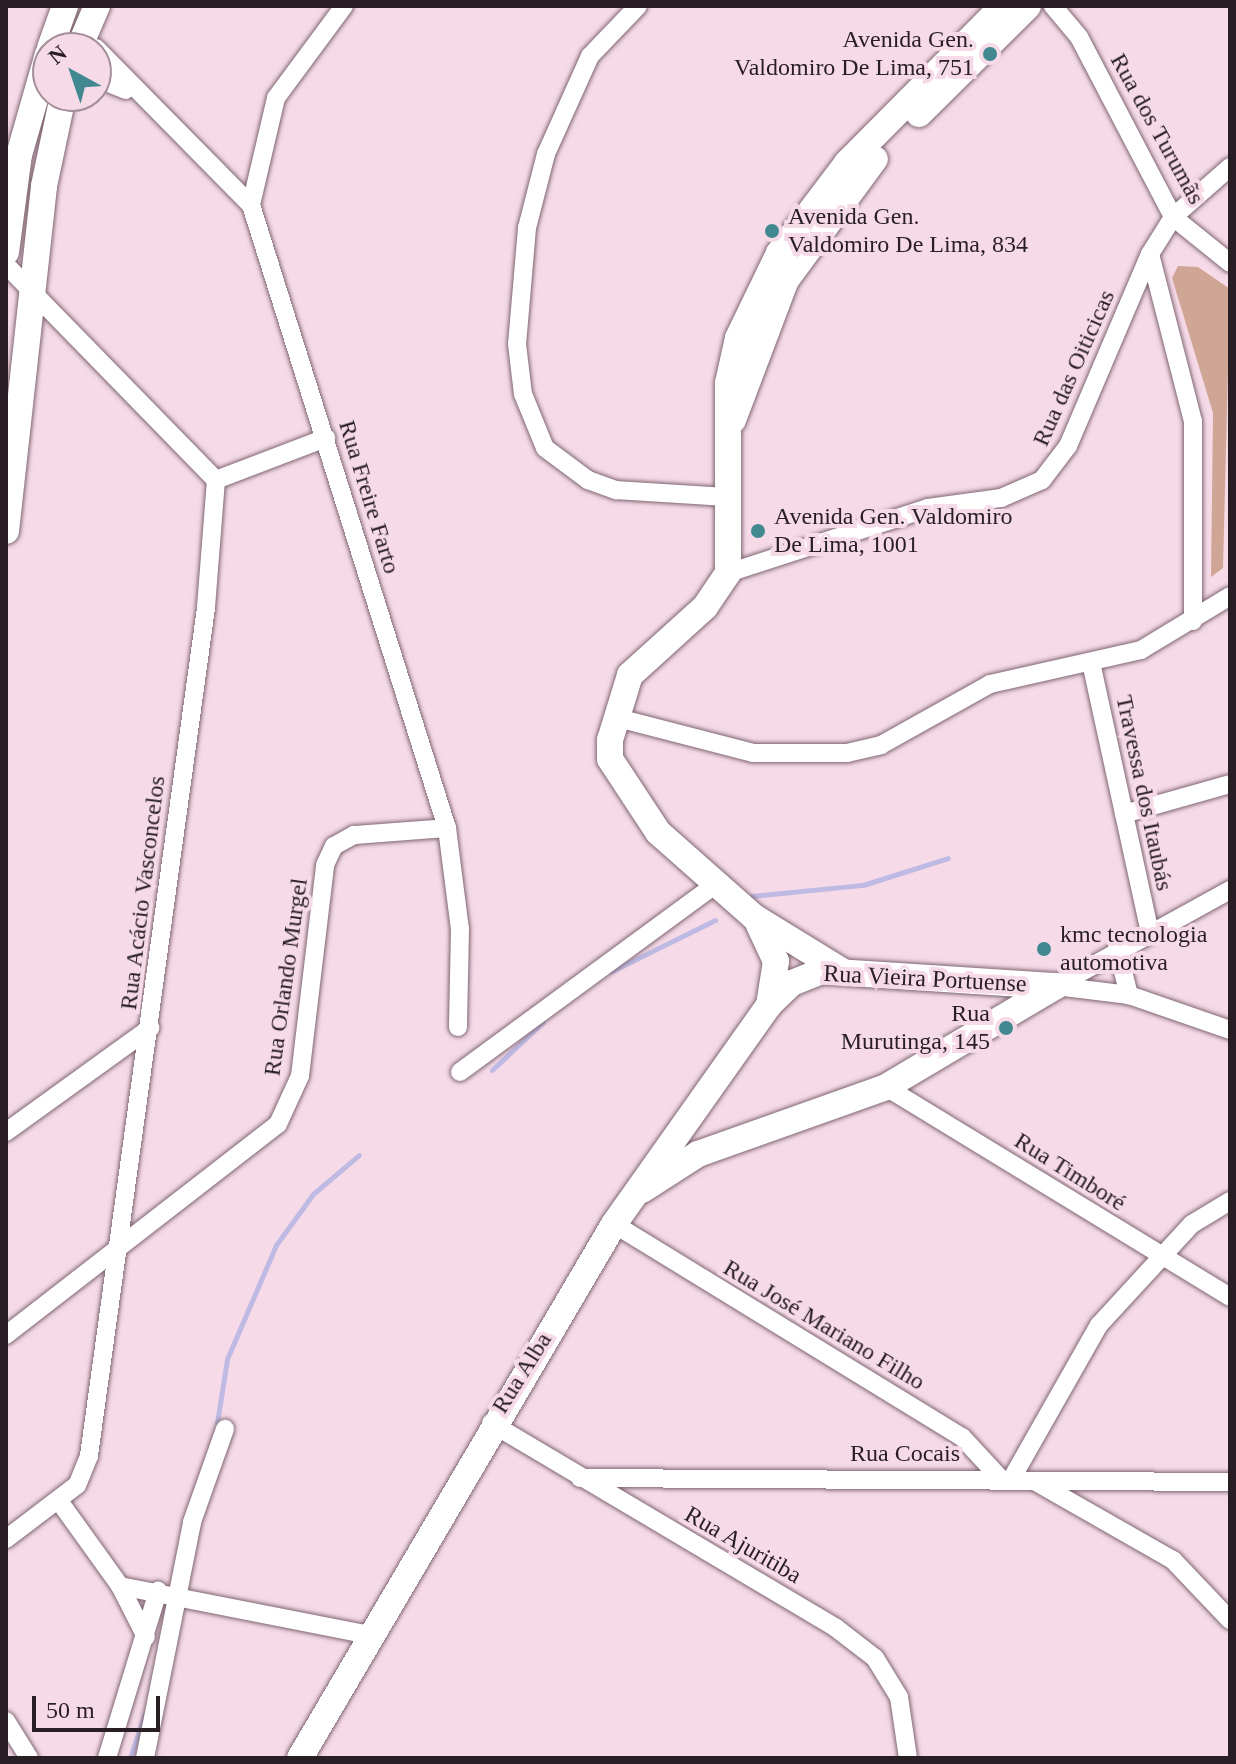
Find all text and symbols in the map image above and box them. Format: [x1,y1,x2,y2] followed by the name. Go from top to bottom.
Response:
[734,26,974,82] place label: Avenida Gen. Valdomiro De Lima, 751
[32,32,112,112] north arrow
[43,40,72,69] text: N
[981,45,999,63] marker: Avenida Gen. Valdomiro De Lima, 751
[1104,48,1210,210] street label: Rua dos Turumãs
[788,203,1028,259] place label: Avenida Gen. Valdomiro De Lima, 834
[763,222,781,240] marker: Avenida Gen. Valdomiro De Lima, 834
[1027,285,1121,451] street label: Rua das Oiticicas
[332,417,406,577] street label: Rua Freire Farto
[774,503,1013,559] place label: Avenida Gen. Valdomiro De Lima, 1001
[749,522,767,540] marker: Avenida Gen. Valdomiro De Lima, 1001
[1109,693,1179,893] street label: Travessa dos Itaubás
[114,774,172,1012] street label: Rua Acácio Vasconcelos
[258,876,314,1078] street label: Rua Orlando Murgel
[1060,921,1207,977] place label: kmc tecnologia automotiva
[1035,940,1053,958] marker: kmc tecnologia automotiva
[822,959,1028,999] street label: Rua Vieira Portuense
[841,1000,990,1056] place label: Rua Murutinga, 145
[997,1019,1015,1037] marker: Rua Murutinga, 145
[1009,1126,1131,1218] street label: Rua Timboré
[718,1253,930,1397] street label: Rua José Mariano Filho
[486,1327,558,1419] street label: Rua Alba
[850,1440,960,1468] street label: Rua Cocais
[679,1500,807,1590] street label: Rua Ajuritiba
[36,1680,164,1730] scale bar
[46,1697,95,1723] text: 50 m

